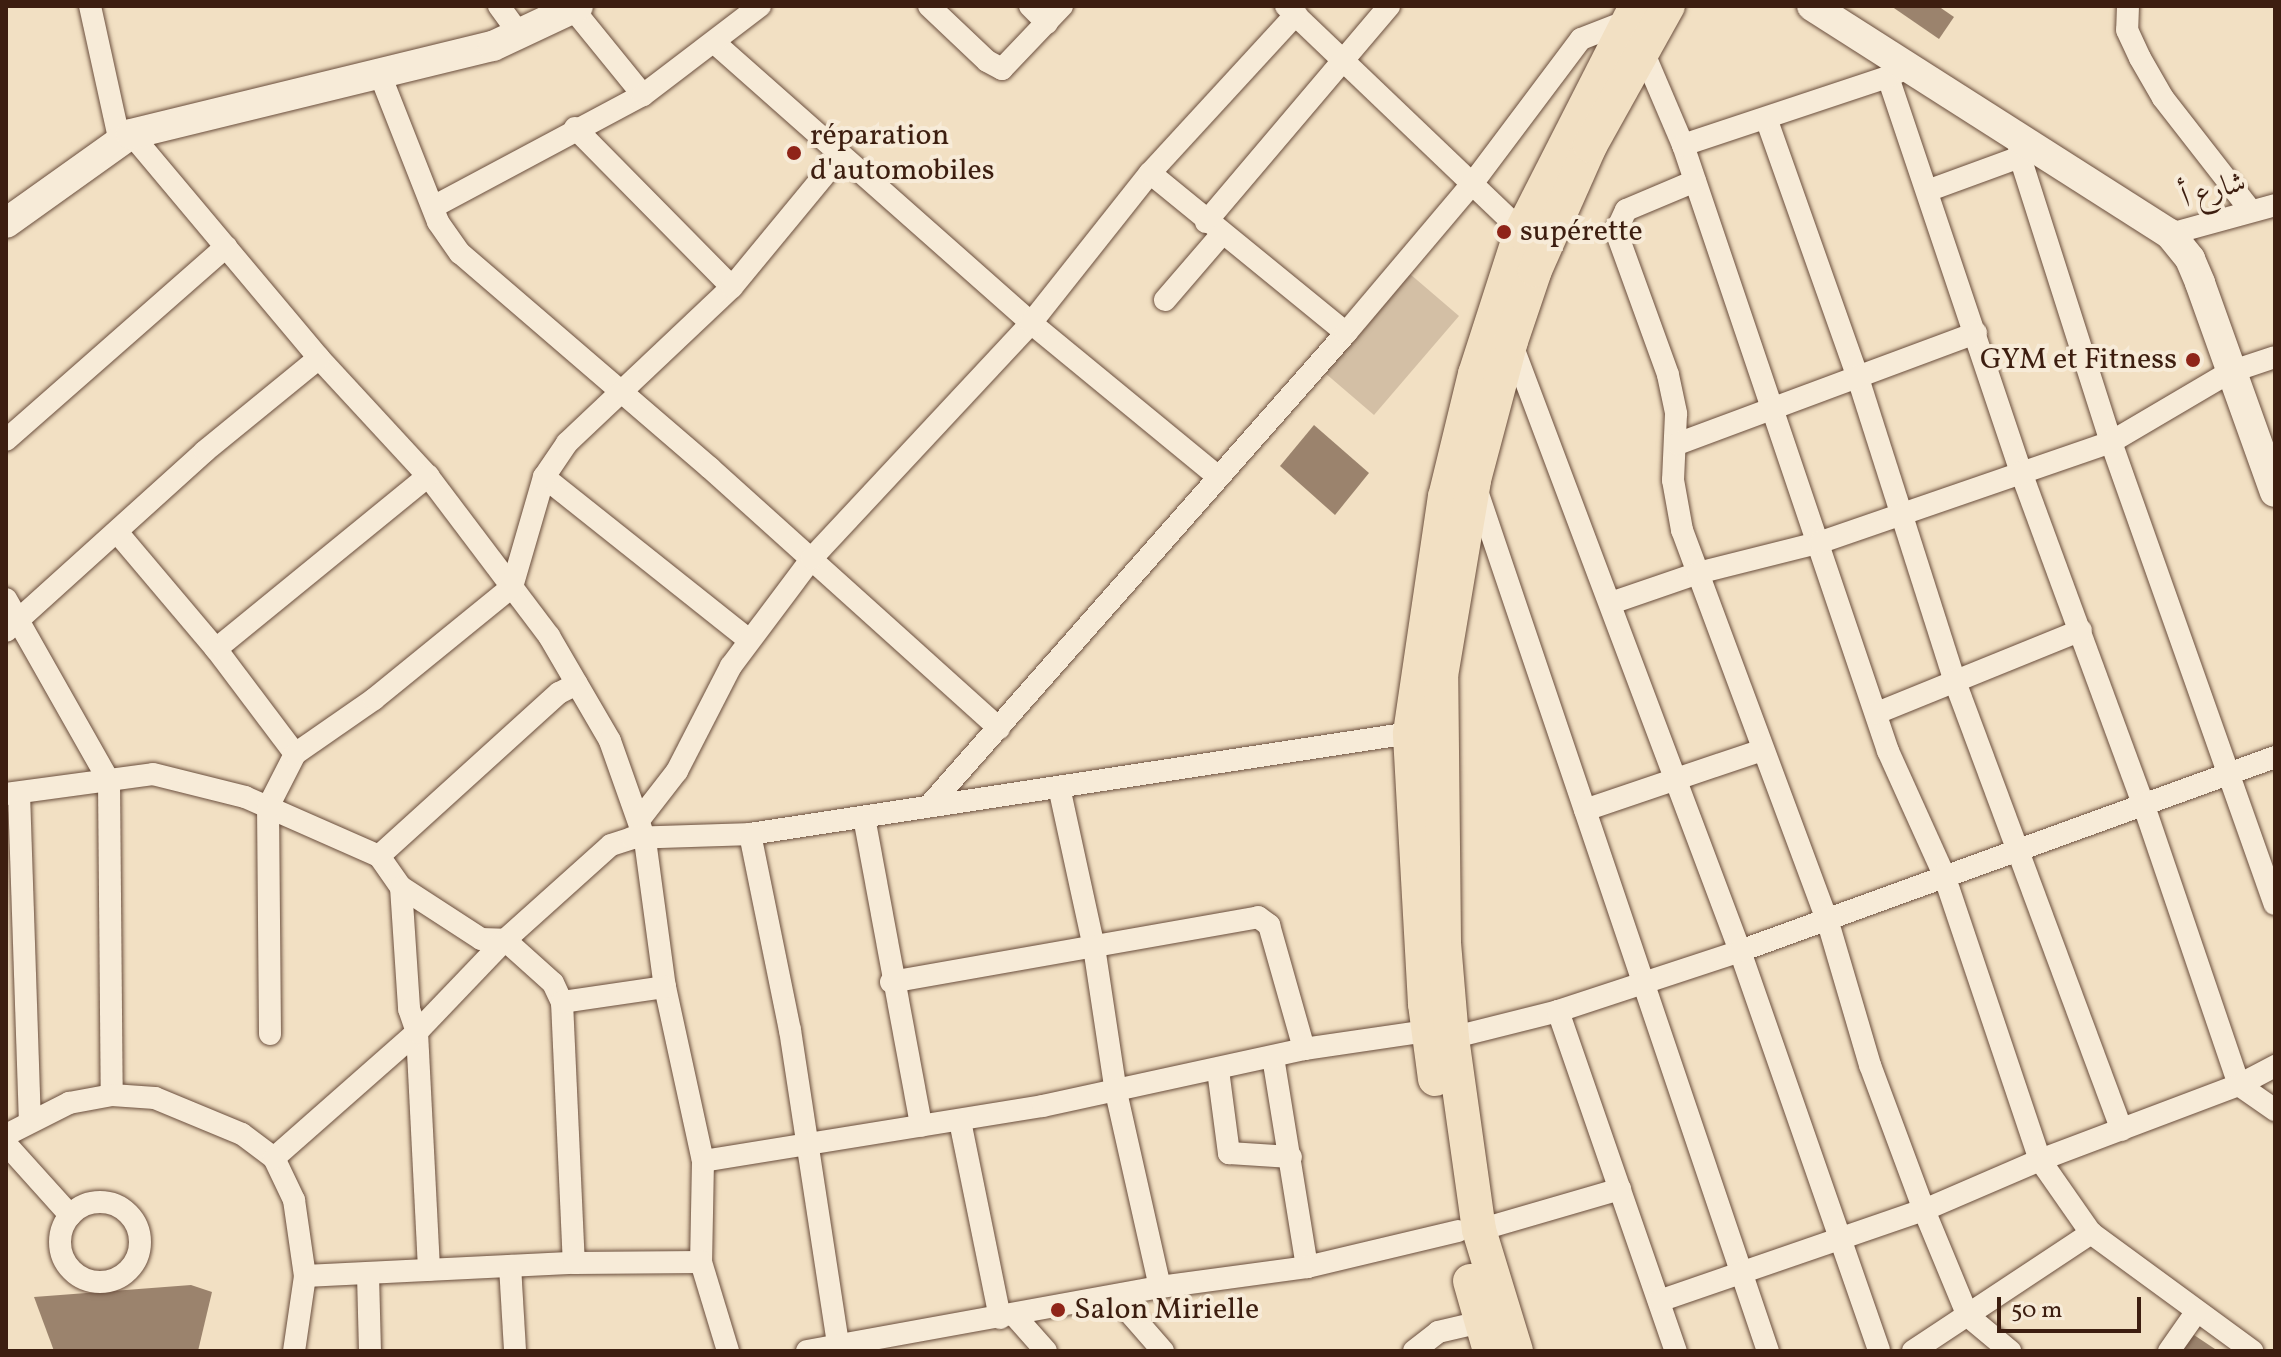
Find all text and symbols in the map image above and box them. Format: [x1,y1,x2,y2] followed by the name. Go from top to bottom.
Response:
[810,118,995,188] place label: réparation d'automobiles
[785,144,803,162] marker: réparation d'automobiles
[2178,165,2250,217] street label: شارع أ
[1520,214,1643,250] place label: supérette
[1495,223,1513,241] marker: supérette
[1980,342,2177,378] place label: GYM et Fitness
[2184,351,2202,369] marker: GYM et Fitness
[2001,1281,2145,1331] scale bar
[1074,1292,1259,1328] place label: Salon Mirielle
[2011,1294,2063,1328] text: 50 m
[1049,1301,1067,1319] marker: Salon Mirielle

